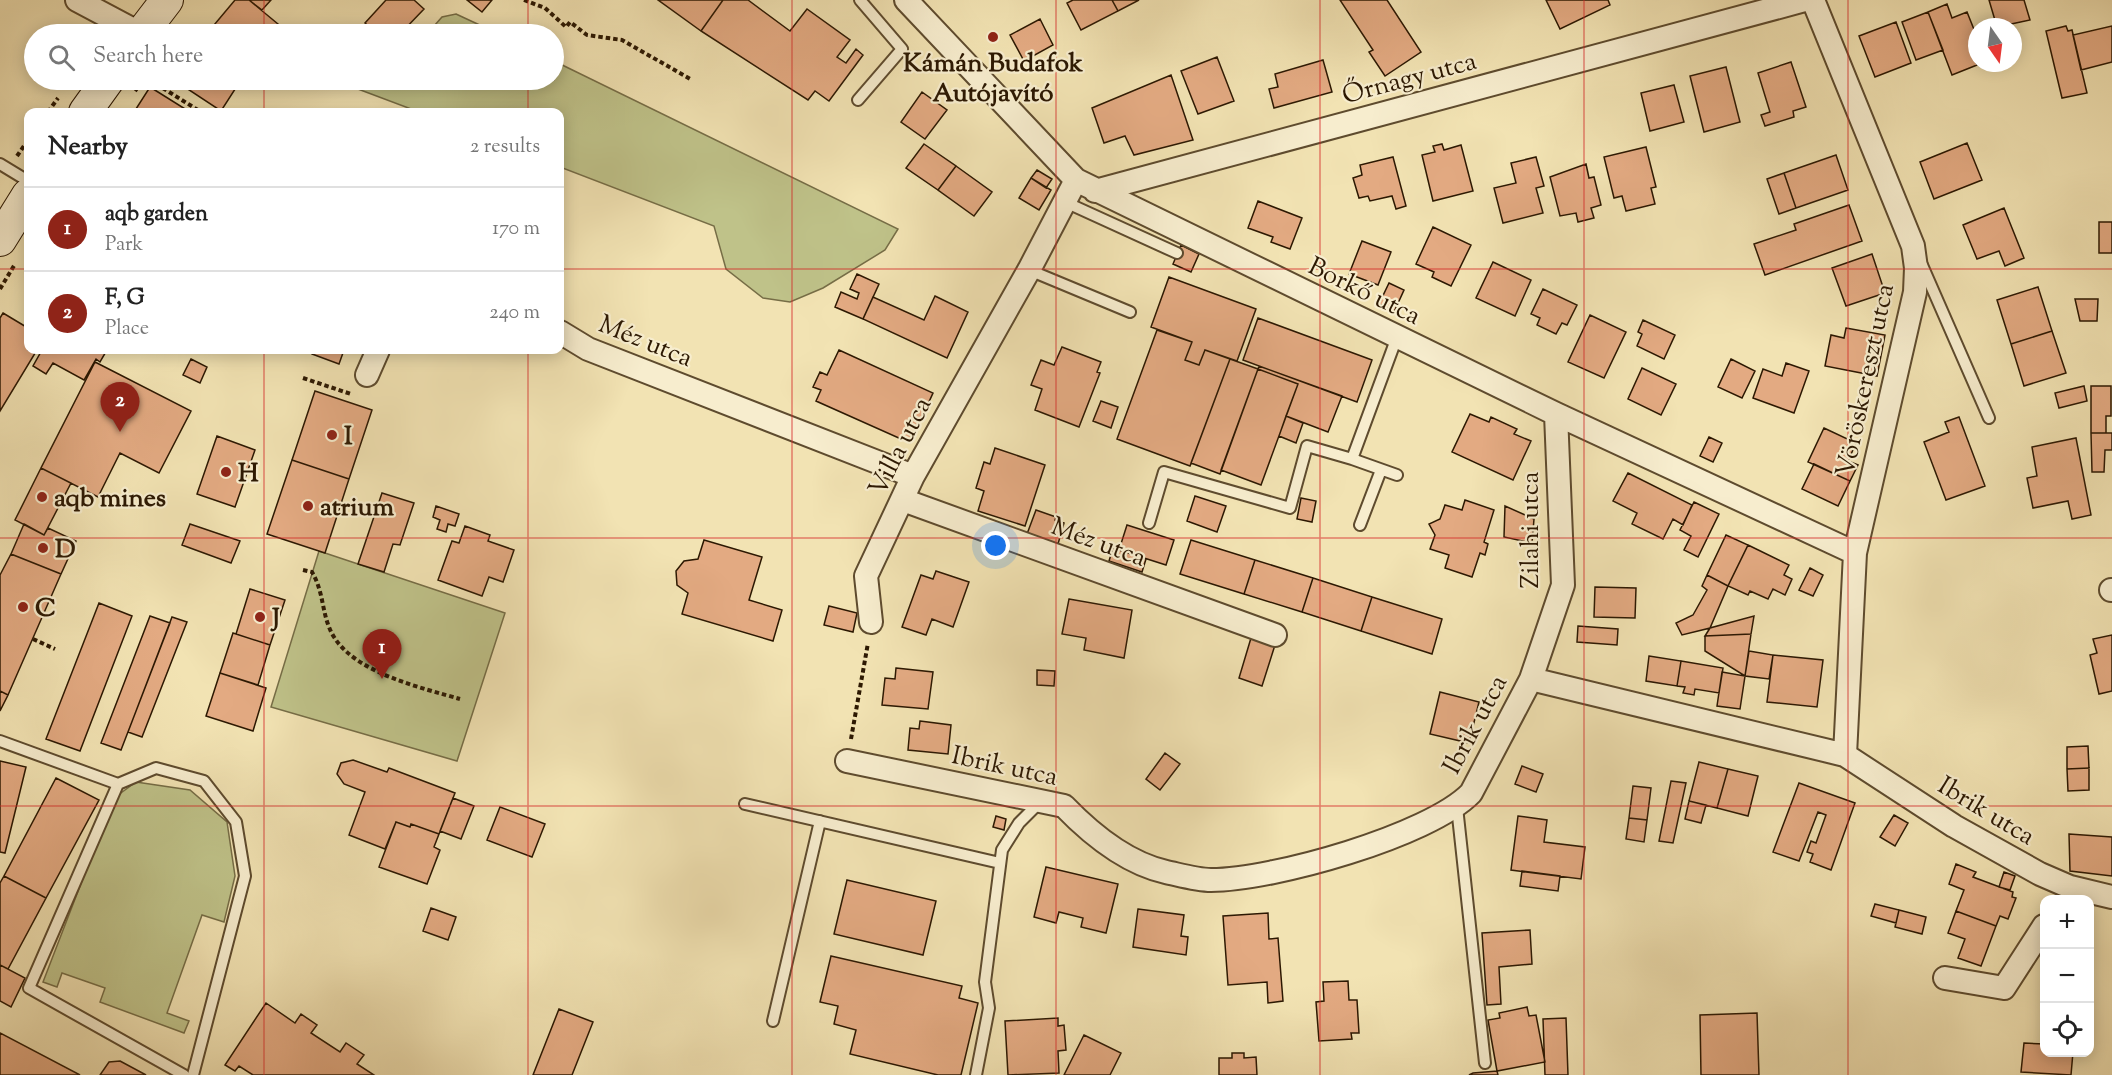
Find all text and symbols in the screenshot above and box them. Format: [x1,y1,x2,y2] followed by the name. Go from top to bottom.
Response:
[1968,18,2022,72] north arrow
[24,24,564,90] search box
[986,30,1000,44] marker: Kámán Budafok Autójavító
[45,41,78,74] icon: search
[93,41,203,73] text: Search here
[1338,44,1481,115] street label: Őrnagy utca
[903,46,1084,113] place label: Kámán Budafok Autójavító
[48,129,128,166] text: Nearby
[470,133,540,162] text: 2 results
[105,199,208,231] text: aqb garden
[64,215,71,244] text: 1
[492,215,540,244] text: 170 m
[105,231,143,260] text: Park
[1301,249,1427,335] street label: Borkő utca
[1828,281,1905,481] street label: Vöröskereszt utca
[105,283,144,315] text: F, G
[63,299,72,328] text: 2
[489,299,540,328] text: 240 m
[592,307,698,378] street label: Méz utca
[105,315,149,344] text: Place
[100,382,140,432] pin: 2
[861,391,942,503] street label: Villa utca
[344,419,353,456] place label: I
[325,428,339,442] marker: I
[238,456,259,493] place label: H
[219,465,233,479] marker: H
[1513,471,1550,589] street label: Zilahi utca
[54,481,166,518] place label: aqb mines
[35,490,49,504] marker: aqb mines
[320,490,395,527] place label: atrium
[301,499,315,513] marker: atrium
[1045,509,1151,578] street label: Méz utca
[981,531,1010,560] your location
[55,532,76,569] place label: D
[36,541,50,555] marker: D
[35,591,56,628] place label: C
[16,600,30,614] marker: C
[270,601,280,638] place label: J
[253,610,267,624] marker: J
[362,630,401,679] pin: 1
[1435,669,1518,781] street label: Ibrik utca
[948,738,1061,797] street label: Ibrik utca
[1930,769,2041,856] street label: Ibrik utca
[2040,895,2094,1057] map controls
[2040,895,2094,949] button: +
[2040,949,2094,1003] button: −
[2040,1003,2094,1057] button: locate

